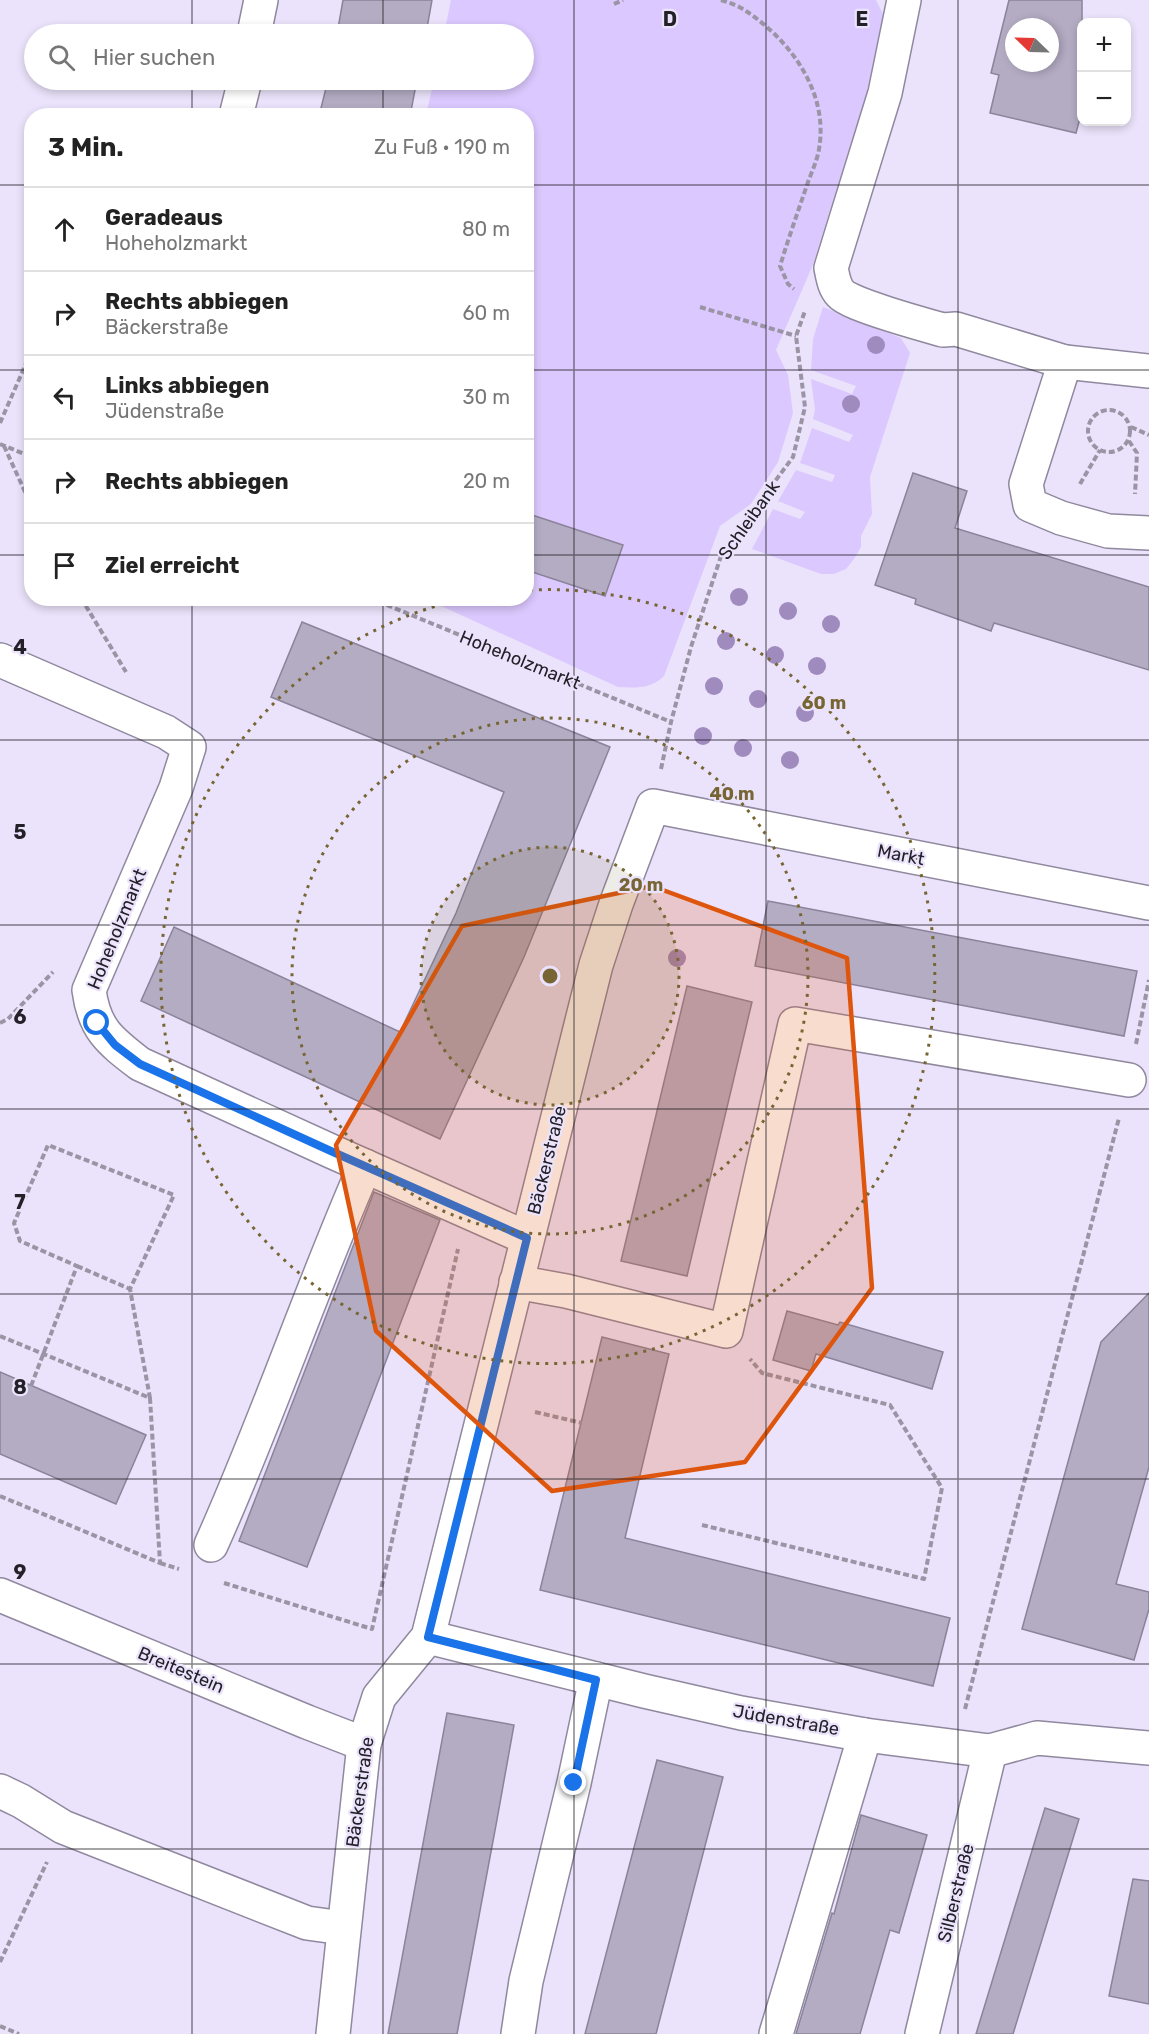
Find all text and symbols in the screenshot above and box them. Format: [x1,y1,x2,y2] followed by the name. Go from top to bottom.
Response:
[663,7,677,31] text: D
[856,7,868,31] text: E
[1005,18,1059,72] north arrow
[1077,18,1131,126] map controls
[1077,18,1131,72] button: +
[24,24,534,90] search box
[45,41,78,74] icon: search
[93,44,215,71] text: Hier suchen
[1077,72,1131,126] button: −
[48,132,124,163] text: 3 Min.
[374,135,510,159] text: Zu Fuß · 190 m
[105,204,223,231] text: Geradeaus
[48,213,81,246] icon: ahead
[462,217,510,241] text: 80 m
[105,231,247,255] text: Hoheholzmarkt
[105,288,289,315] text: Rechts abbiegen
[48,297,81,330] icon: right
[463,301,510,325] text: 60 m
[105,315,229,339] text: Bäckerstraße
[105,372,269,399] text: Links abbiegen
[48,381,81,414] icon: left
[463,385,510,409] text: 30 m
[105,399,224,423] text: Jüdenstraße
[48,465,81,498] icon: right
[105,468,289,495] text: Rechts abbiegen
[463,469,510,493] text: 20 m
[714,476,785,564] street label: Schleibank
[48,549,81,582] icon: arrive
[105,552,239,579] text: Ziel erreicht
[456,626,584,694] street label: Hoheholzmarkt
[13,635,27,659] text: 4
[802,692,846,714] text: 60 m
[710,783,754,805] text: 40 m
[14,820,27,844] text: 5
[876,840,926,870] street label: Markt
[83,865,151,993] street label: Hoheholzmarkt
[619,874,663,896] text: 20 m
[540,966,560,986] centre of rings
[13,1005,27,1029] text: 6
[83,1009,109,1035] route start
[523,1103,571,1217] street label: Bäckerstraße
[14,1190,26,1214] text: 7
[13,1375,27,1399] text: 8
[14,1560,27,1584] text: 9
[134,1642,228,1698] street label: Breitestein
[731,1700,841,1740] street label: Jüdenstraße
[341,1735,379,1849] street label: Bäckerstraße
[560,1769,586,1795] route end
[933,1841,979,1945] street label: Silberstraße

